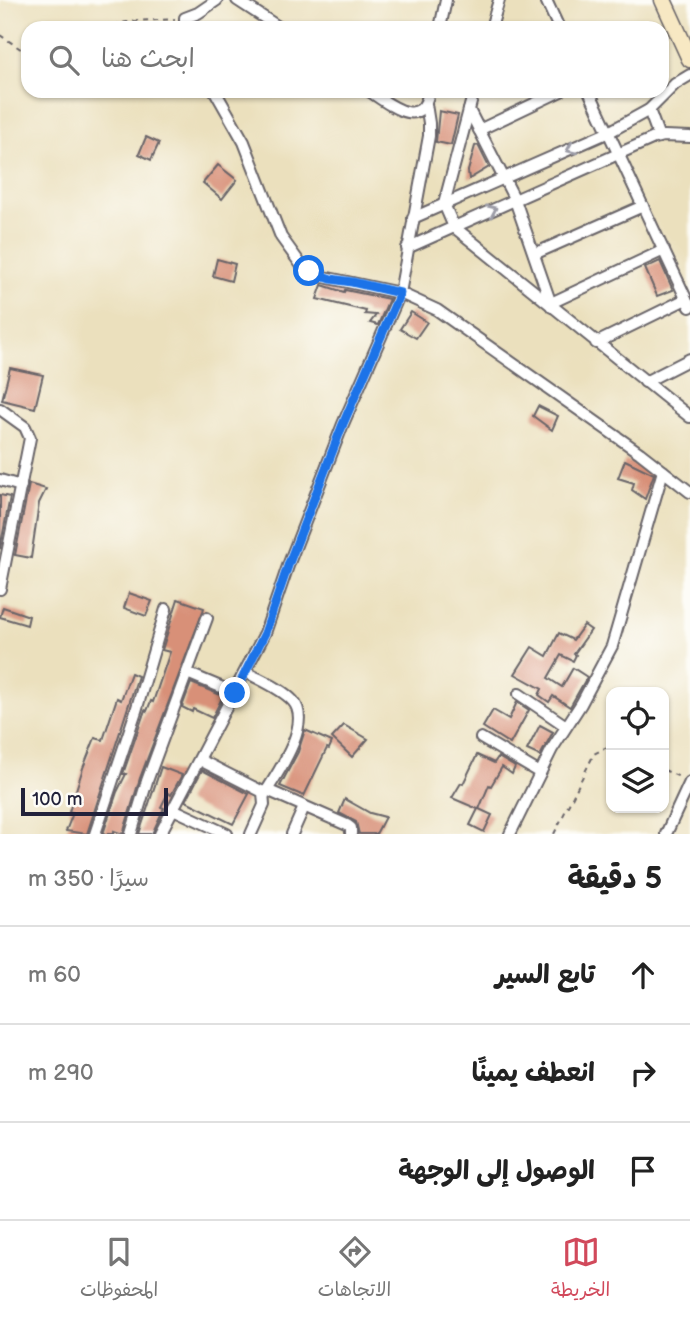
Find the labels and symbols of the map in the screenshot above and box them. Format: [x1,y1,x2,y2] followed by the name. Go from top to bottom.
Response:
[566,141,578,155] one-way arrow
[485,204,497,218] one-way arrow
[293,255,324,286] route start
[219,677,250,708] route end
[21,785,168,817] scale bar

